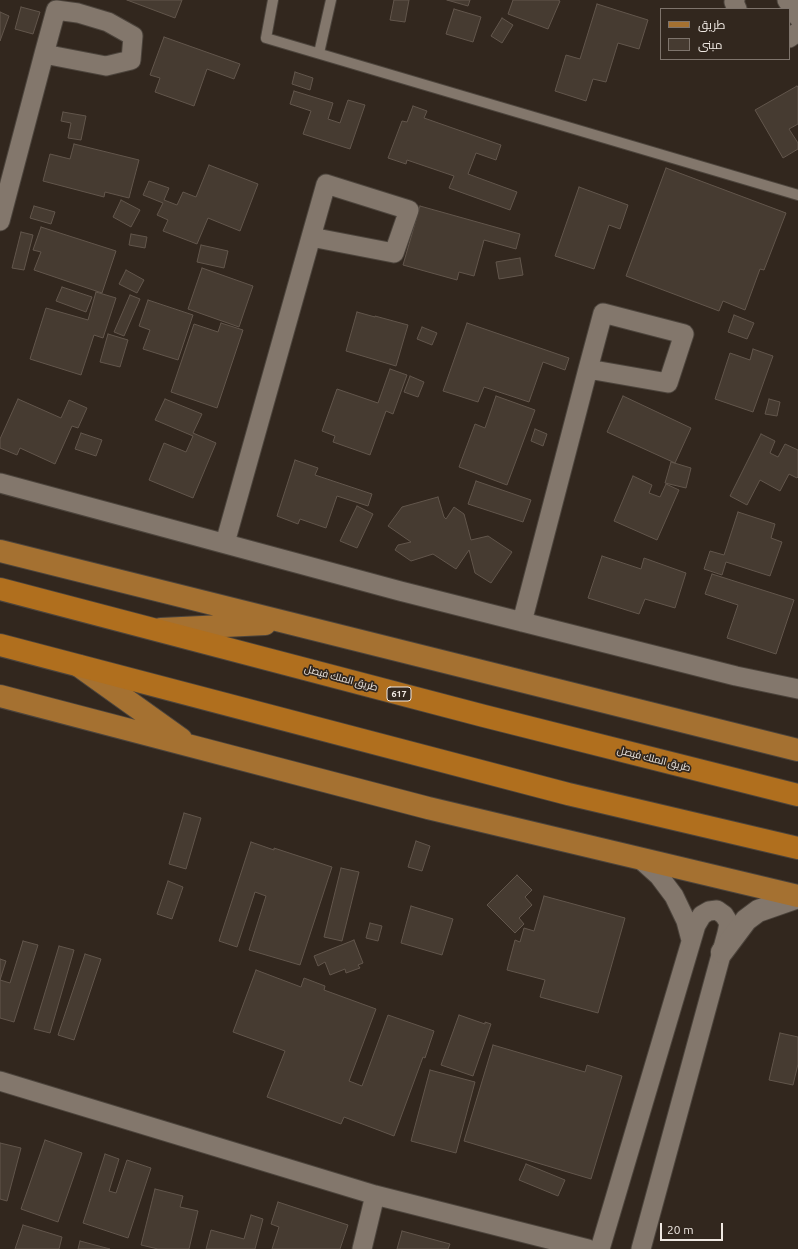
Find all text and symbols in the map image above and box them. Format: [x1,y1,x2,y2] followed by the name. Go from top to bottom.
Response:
[660,8,790,60] legend
[698,18,725,31] text: طريق
[698,38,723,51] text: مبنى
[303,662,379,694] street label: طريق الملك فيصل
[387,687,411,701] road number: 617
[616,744,692,774] street label: طريق الملك فيصل
[662,1215,725,1241] scale bar
[667,1223,694,1236] text: 20 m

